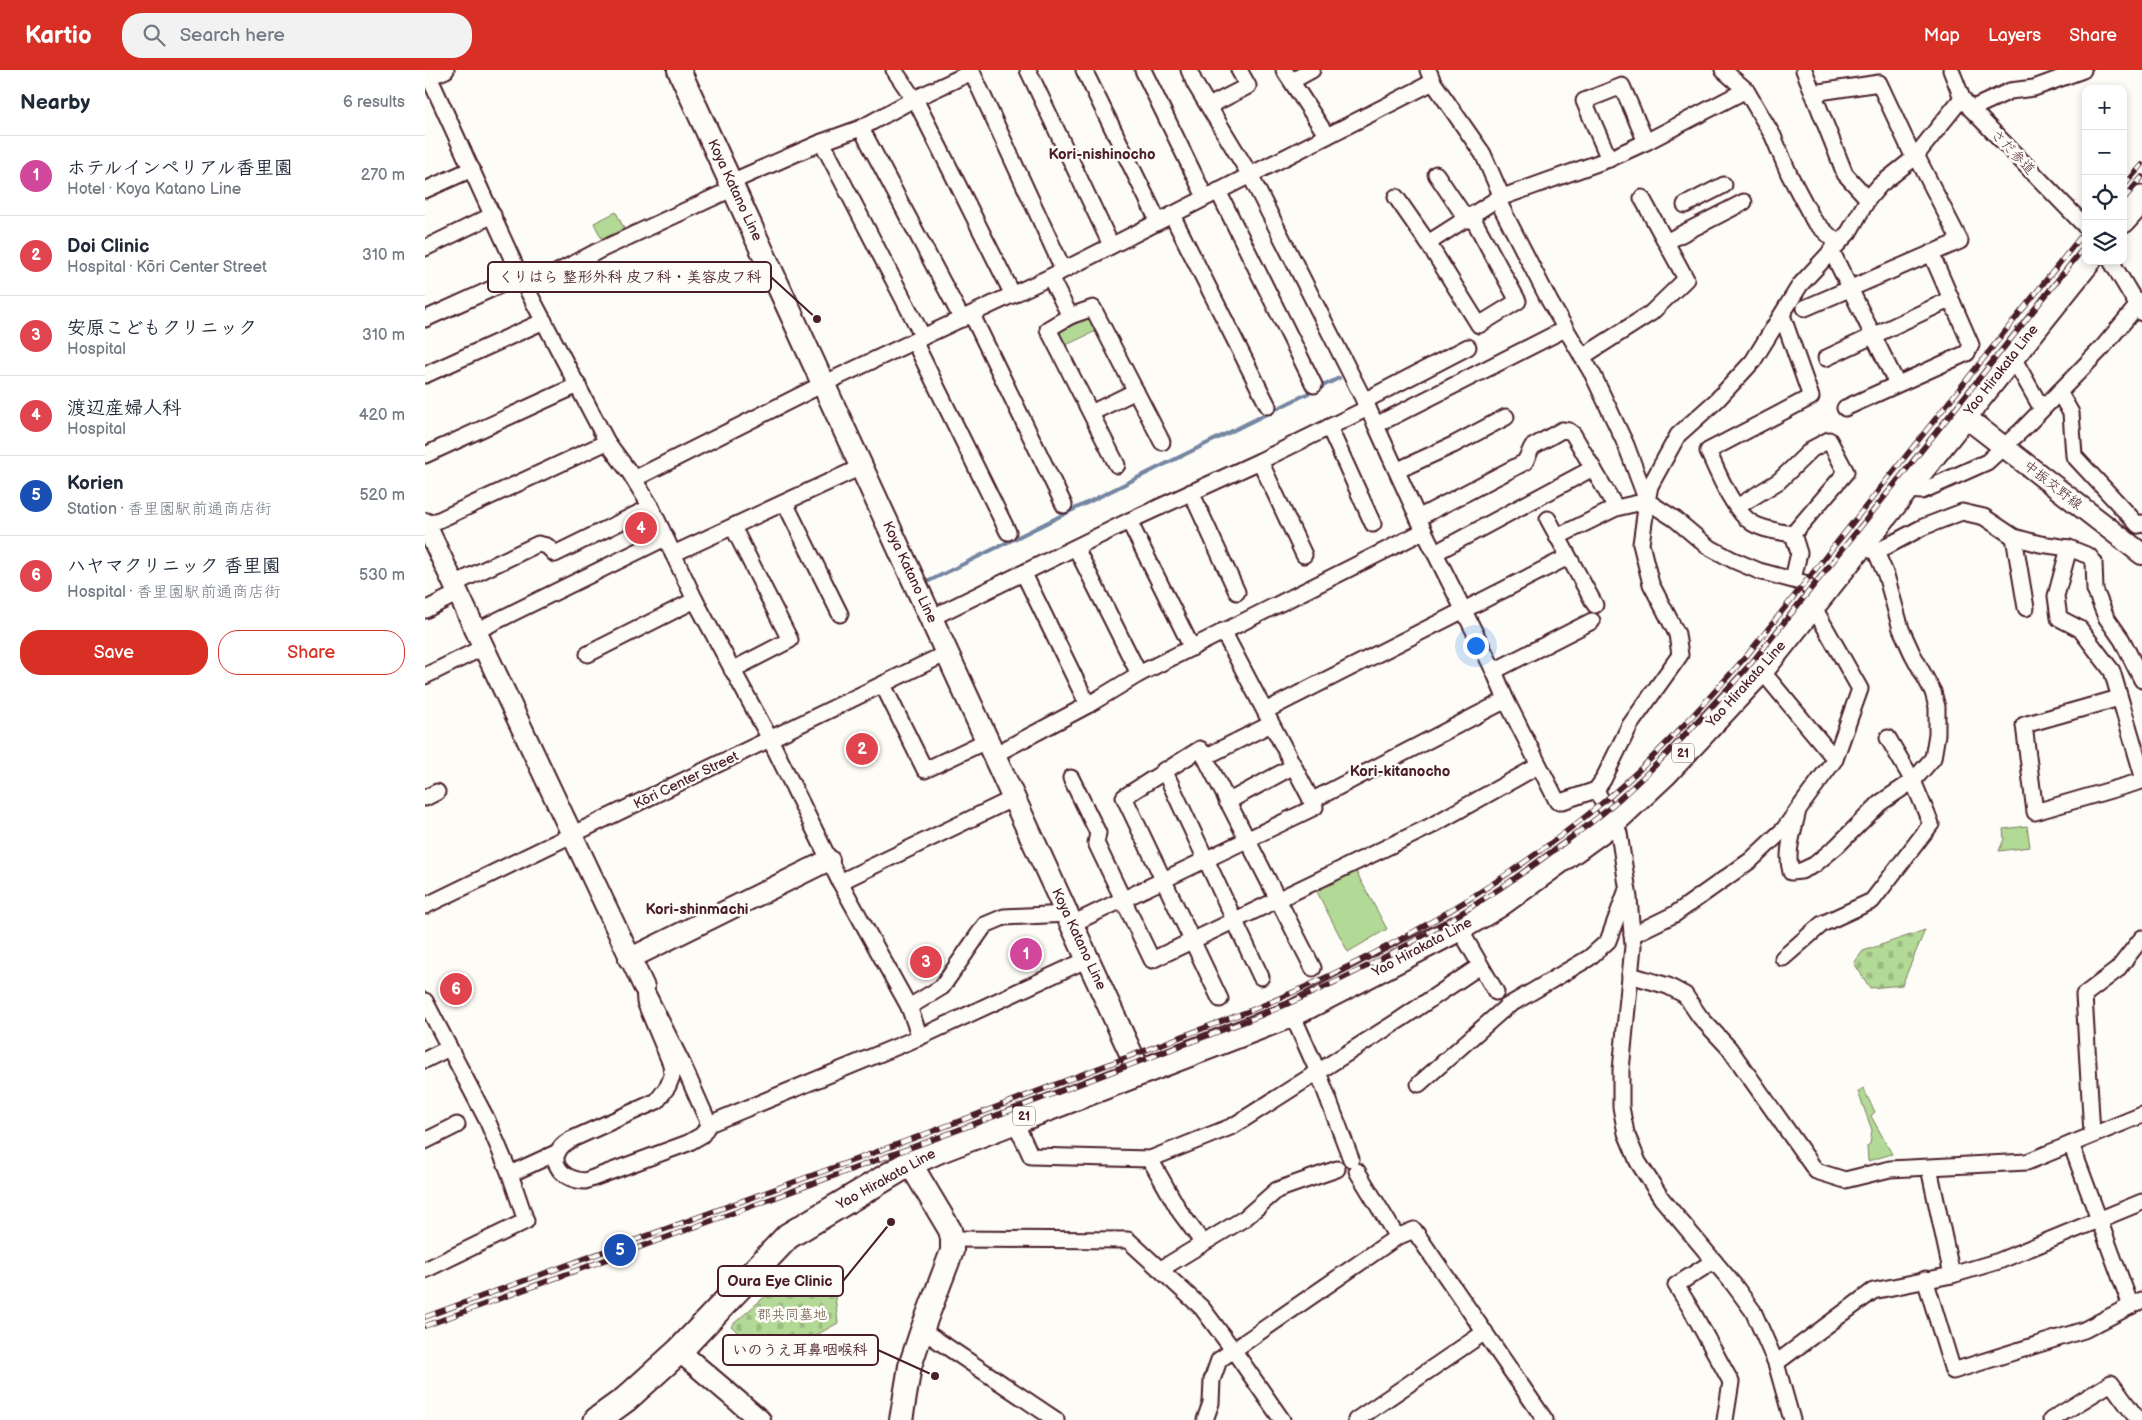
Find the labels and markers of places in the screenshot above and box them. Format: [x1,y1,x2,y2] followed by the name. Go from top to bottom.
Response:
[488,262,771,292] callout: くりはら 整形外科 皮フ科・美容皮フ科
[625,509,657,547] pin: 4
[846,730,878,768] pin: 2
[1010,935,1042,973] pin: 1
[910,943,942,981] pin: 3
[440,970,472,1008] pin: 6
[604,1231,636,1269] pin: 5
[718,1266,843,1296] callout: Oura Eye Clinic
[723,1335,878,1365] callout: いのうえ耳鼻咽喉科

